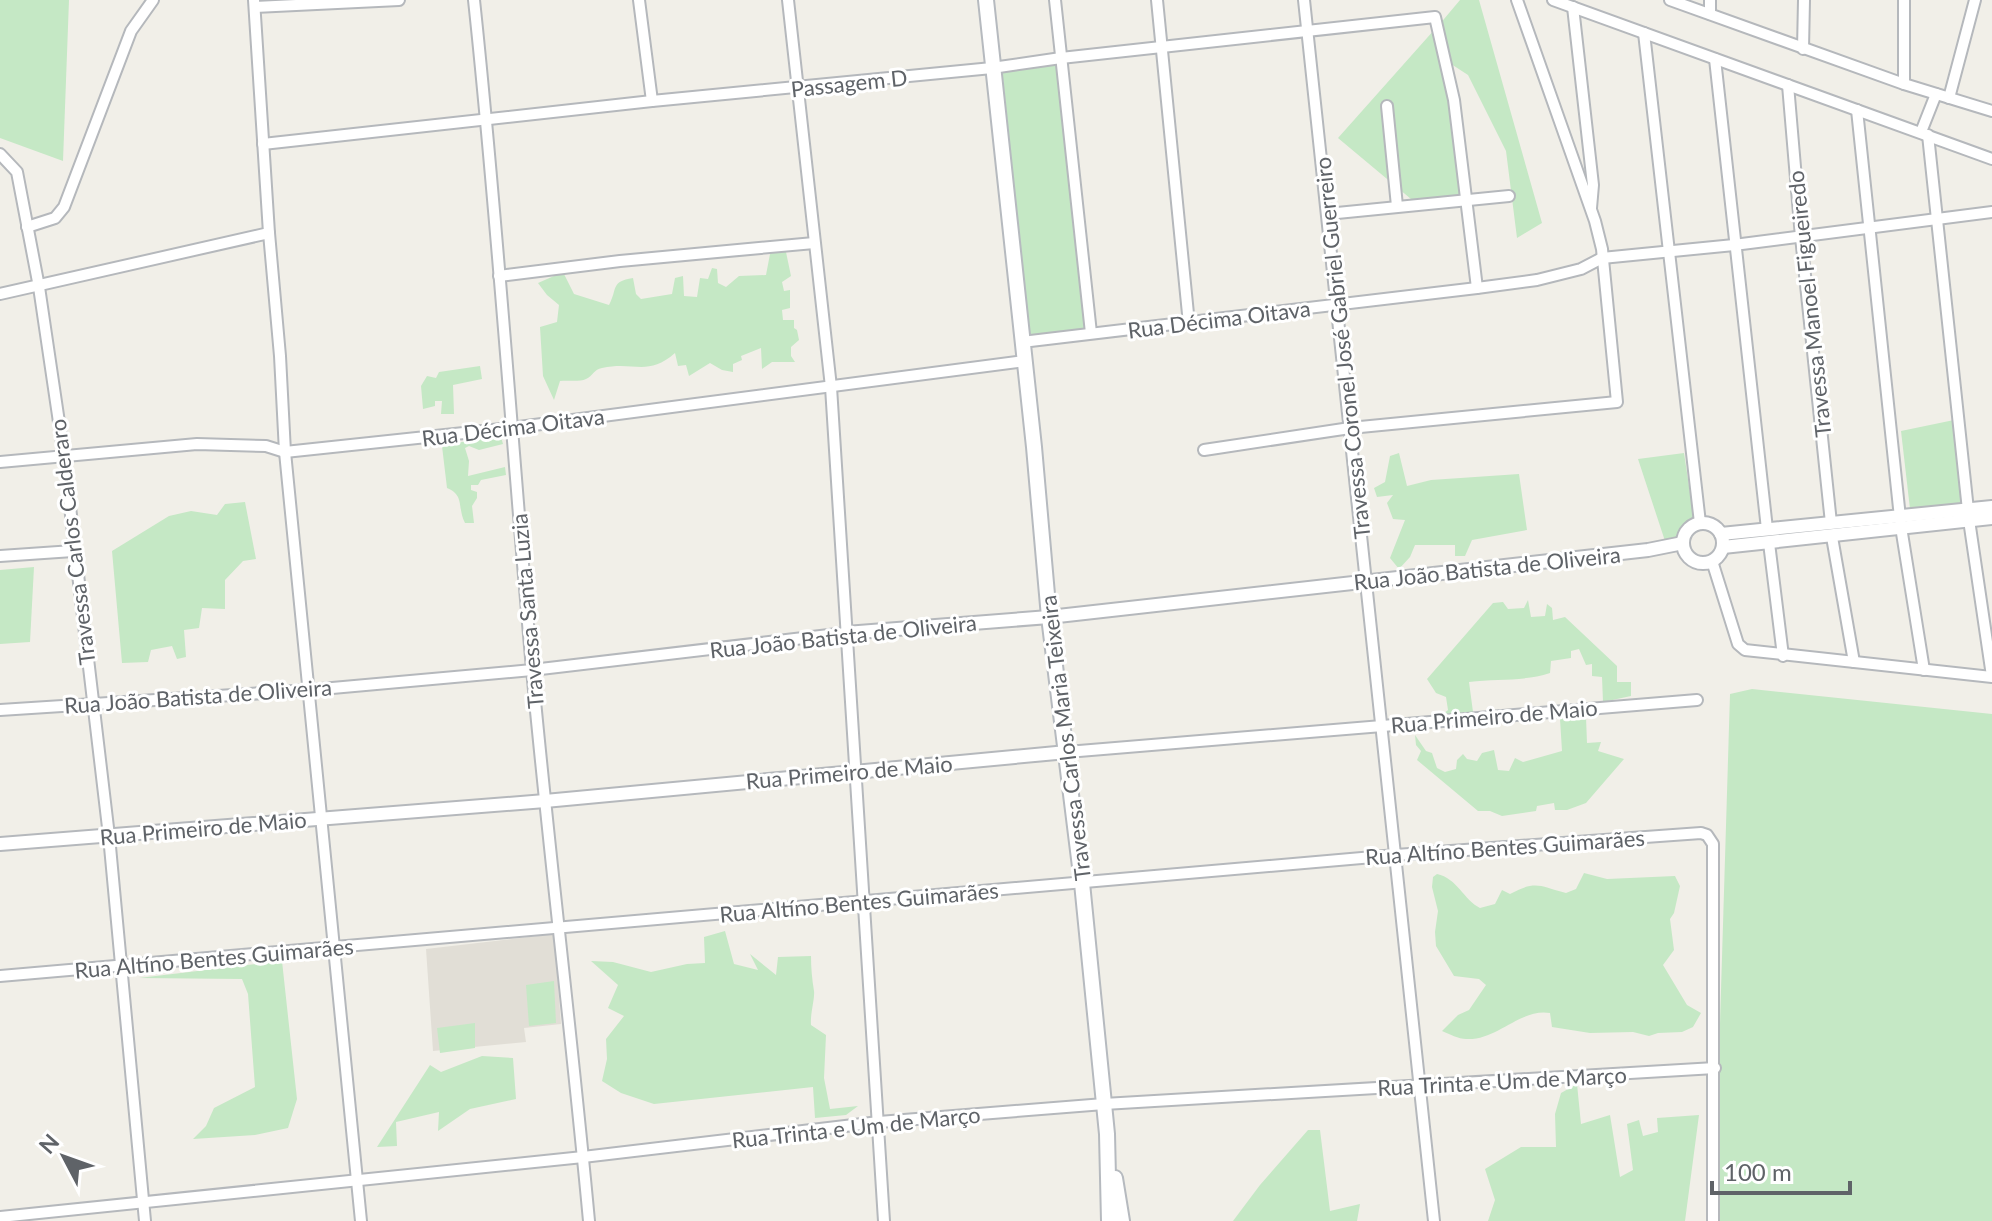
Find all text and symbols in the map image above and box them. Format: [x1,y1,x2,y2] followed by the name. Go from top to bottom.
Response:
[789,63,909,103] street label: Passagem D
[1309,156,1375,540] street label: Travessa Coronel José Gabriel Guerreiro
[1782,169,1836,439] street label: Travessa Manoel Figueiredo
[1126,294,1312,344] street label: Rua Décima Oitava
[420,402,606,452] street label: Rua Décima Oitava
[44,418,100,666] street label: Travessa Carlos Calderaro
[505,512,549,710] street label: Travessa Santa Luzia
[1352,541,1622,595] street label: Rua João Batista de Oliveira
[1034,594,1096,882] street label: Travessa Carlos Maria Teixeira
[708,609,978,663] street label: Rua João Batista de Oliveira
[63,673,333,719] street label: Rua João Batista de Oliveira
[1389,694,1599,738] street label: Rua Primeiro de Maio
[744,750,954,794] street label: Rua Primeiro de Maio
[98,806,308,850] street label: Rua Primeiro de Maio
[1364,824,1646,870] street label: Rua Altíno Bentes Guimarães
[718,876,1000,928] street label: Rua Altíno Bentes Guimarães
[73,932,355,984] street label: Rua Altíno Bentes Guimarães
[1377,1061,1627,1101] street label: Rua Trinta e Um de Março
[730,1101,982,1153] street label: Rua Trinta e Um de Março
[24,1117,104,1197] north arrow
[33,1128,64,1159] text: N
[1712,1145,1850,1195] scale bar
[1724,1157,1792,1186] text: 100 m

